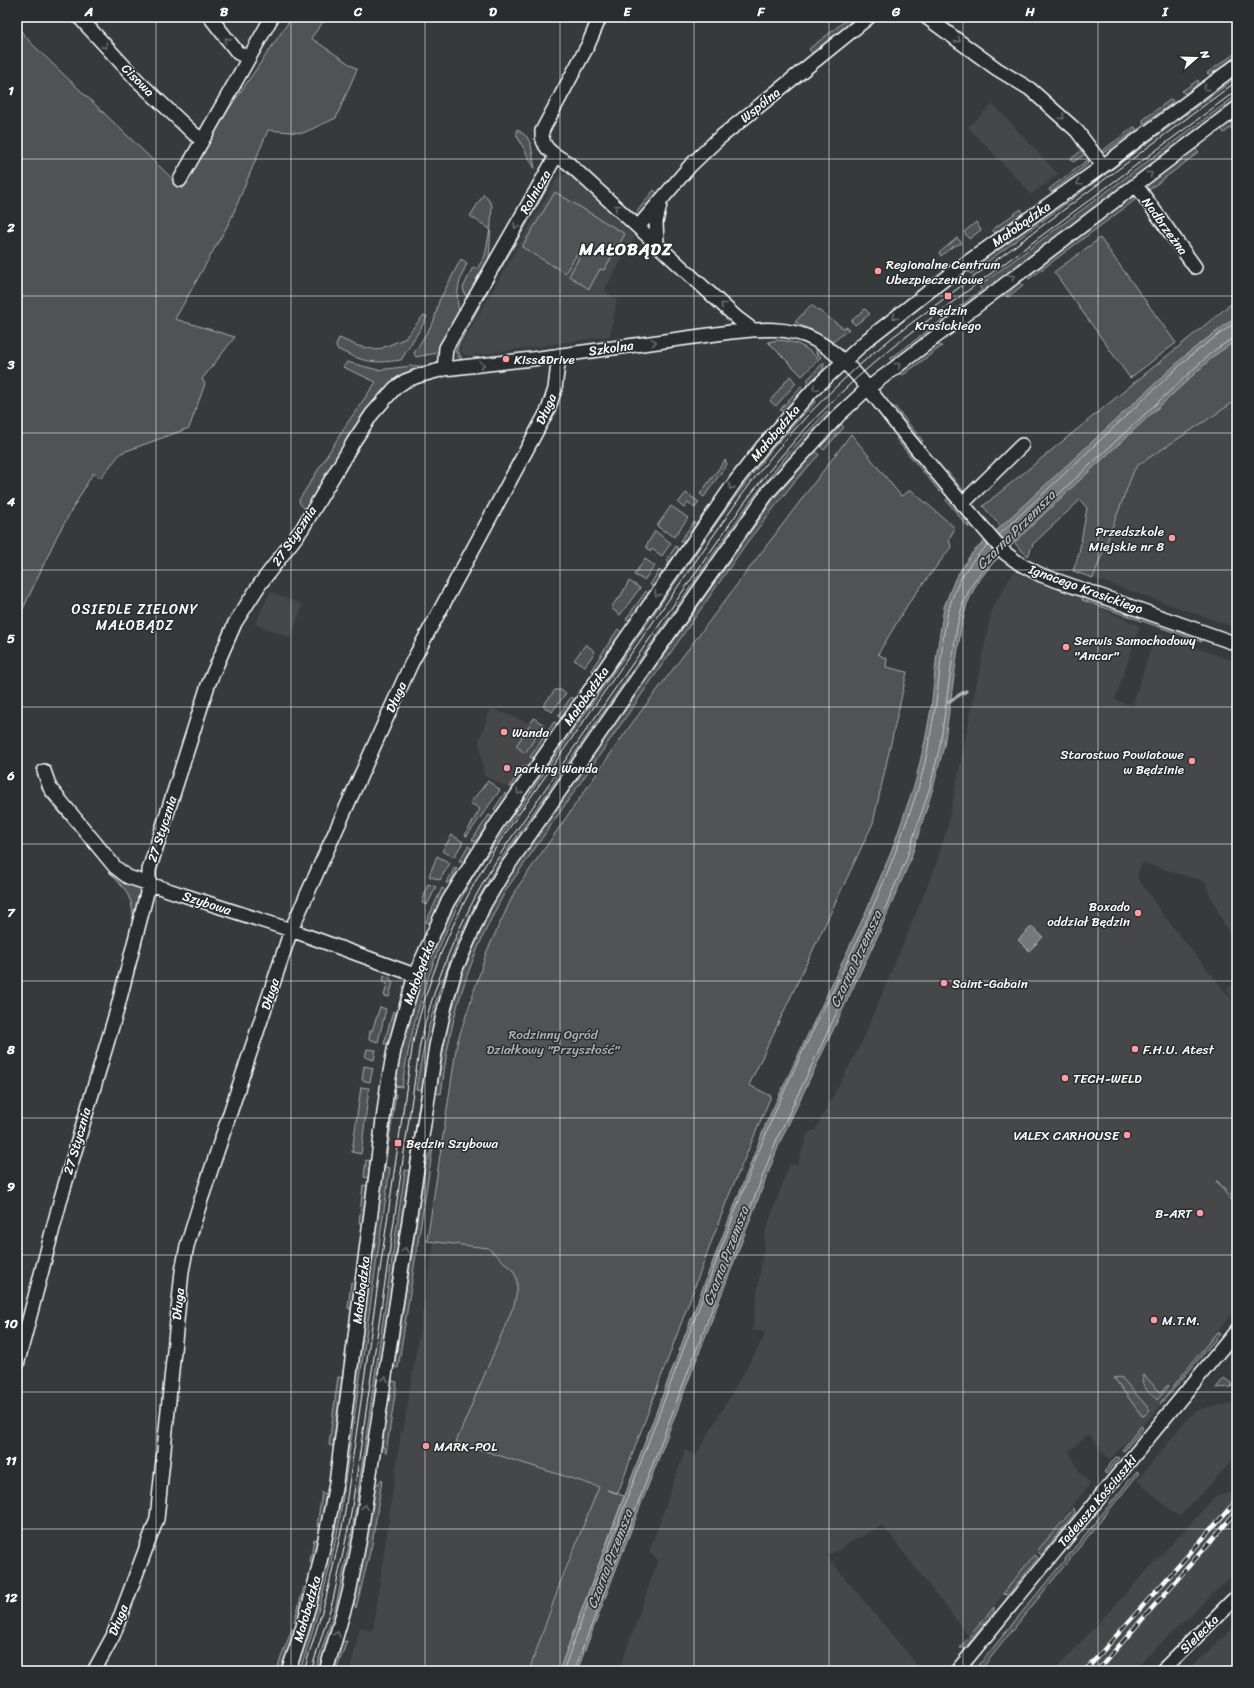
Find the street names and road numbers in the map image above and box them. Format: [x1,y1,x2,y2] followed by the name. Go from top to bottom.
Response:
[116,58,161,103] street label: Cisowa
[735,81,786,129] street label: Wspólna
[513,165,557,219] street label: Rolnicza
[1136,192,1194,260] street label: Nadbrzeżna
[987,195,1056,253] street label: Małobądzka
[587,333,635,363] street label: Szkolna
[529,389,563,428] street label: Długa
[744,399,806,466] street label: Małobądzka
[265,501,323,571] street label: 27 Stycznia
[1025,557,1147,621] street label: Ignacego Krasickiego
[557,661,615,730] street label: Małobądzka
[379,677,413,716] street label: Długa
[140,792,184,865] street label: 27 Stycznia
[180,884,235,922] street label: Szybowa
[397,936,442,1008] street label: Małobądzka
[254,975,286,1013] street label: Długa
[56,1104,98,1177] street label: 27 Stycznia
[345,1254,377,1325] street label: Małobądzka
[165,1286,191,1321] street label: Długa
[1051,1449,1143,1552] street label: Tadeusza Kościuszki
[287,1573,328,1645] street label: Małobądzka
[101,1600,135,1639] street label: Długa
[1174,1608,1225,1659] street label: Sielecka

